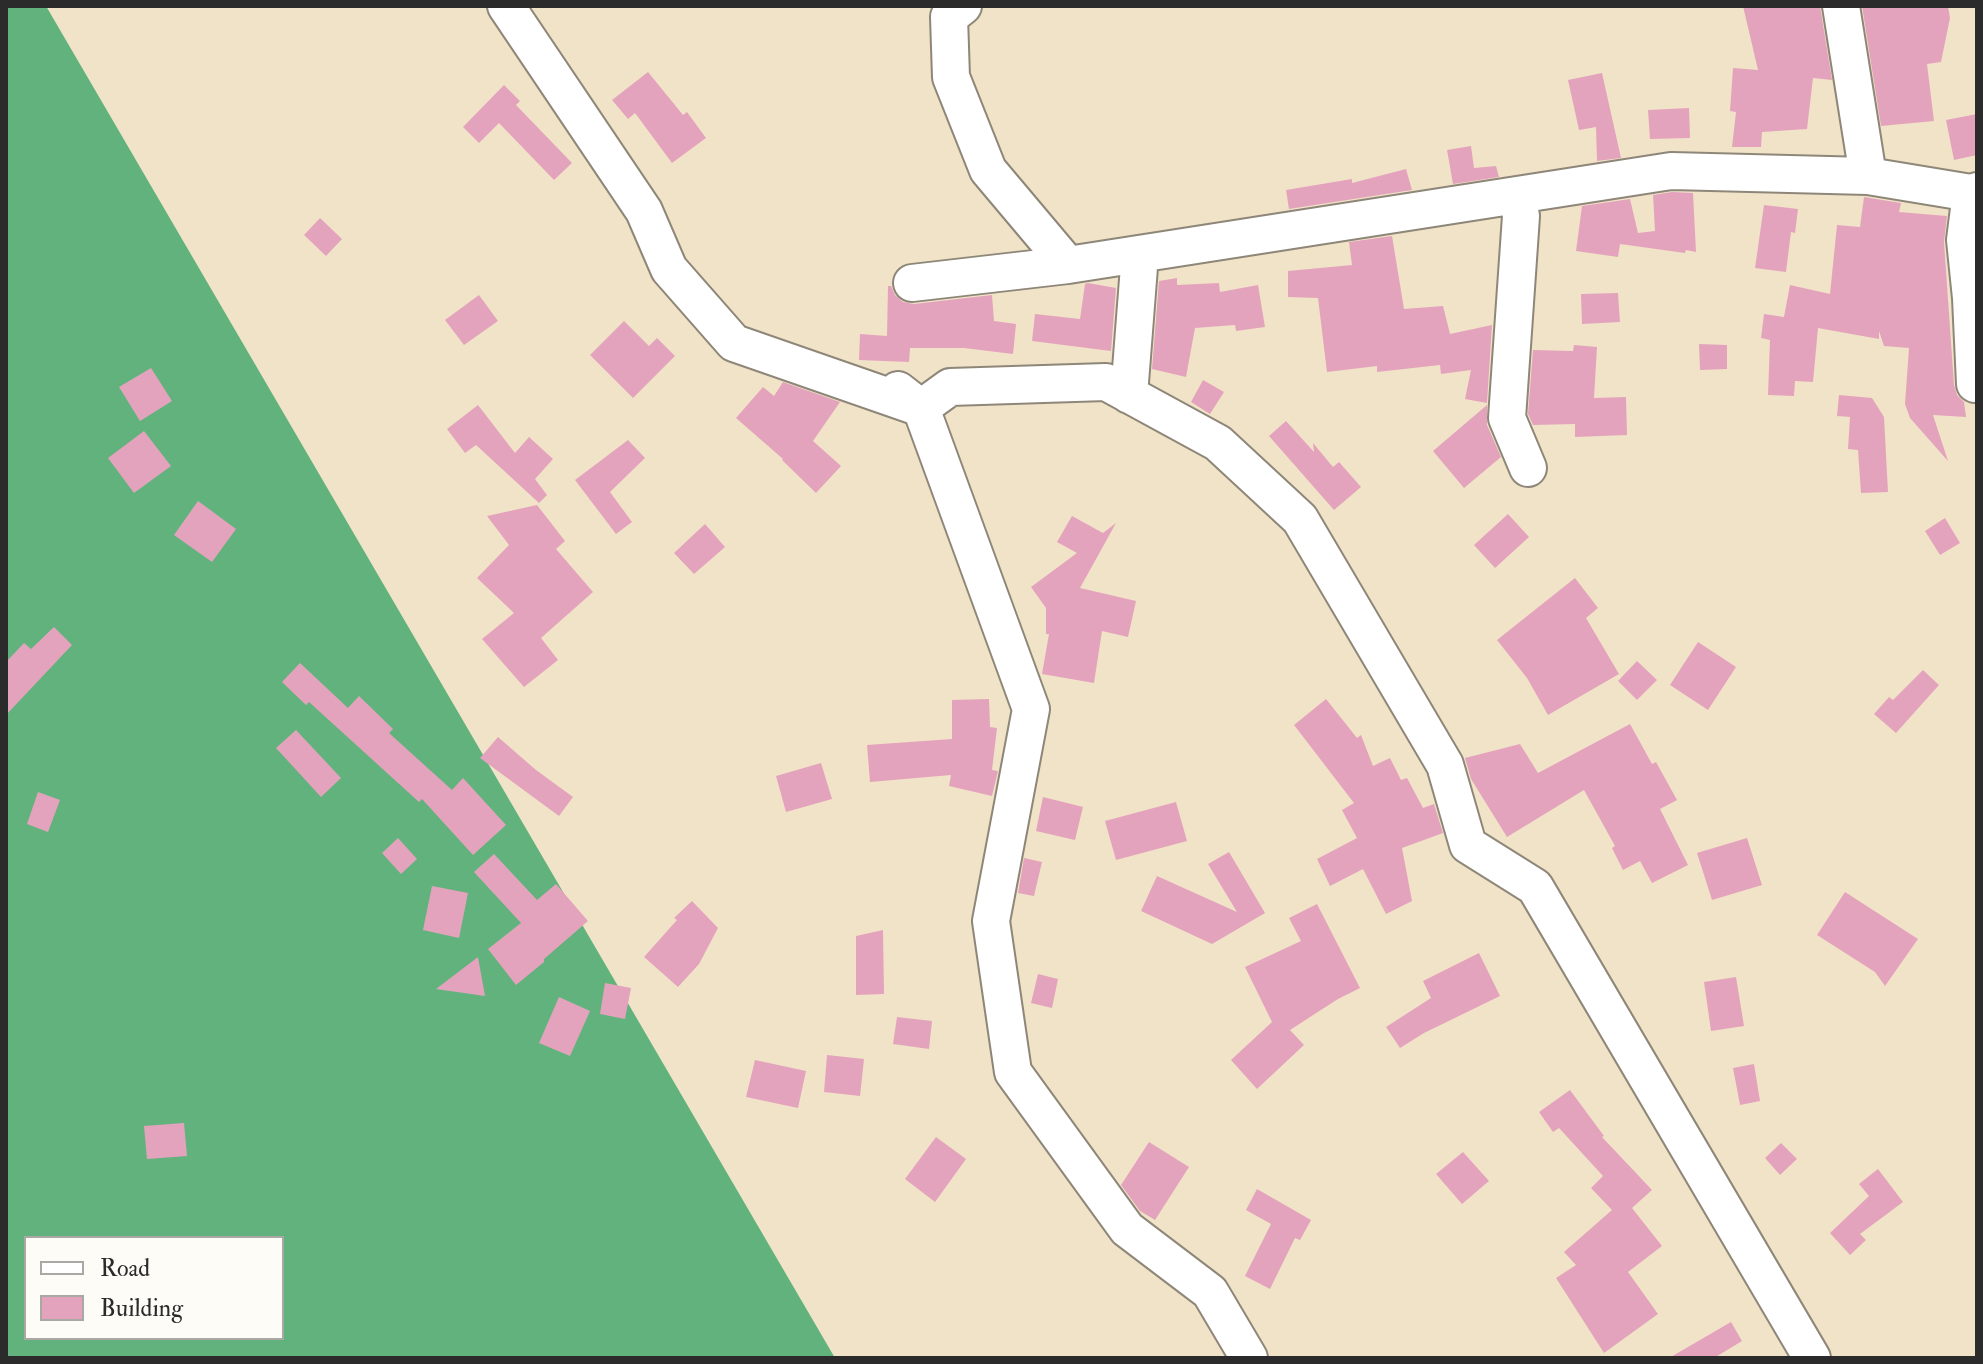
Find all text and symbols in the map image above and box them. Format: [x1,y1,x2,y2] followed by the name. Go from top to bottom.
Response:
[24,1236,284,1340] legend
[100,1253,150,1284] text: Road
[100,1293,183,1324] text: Building

